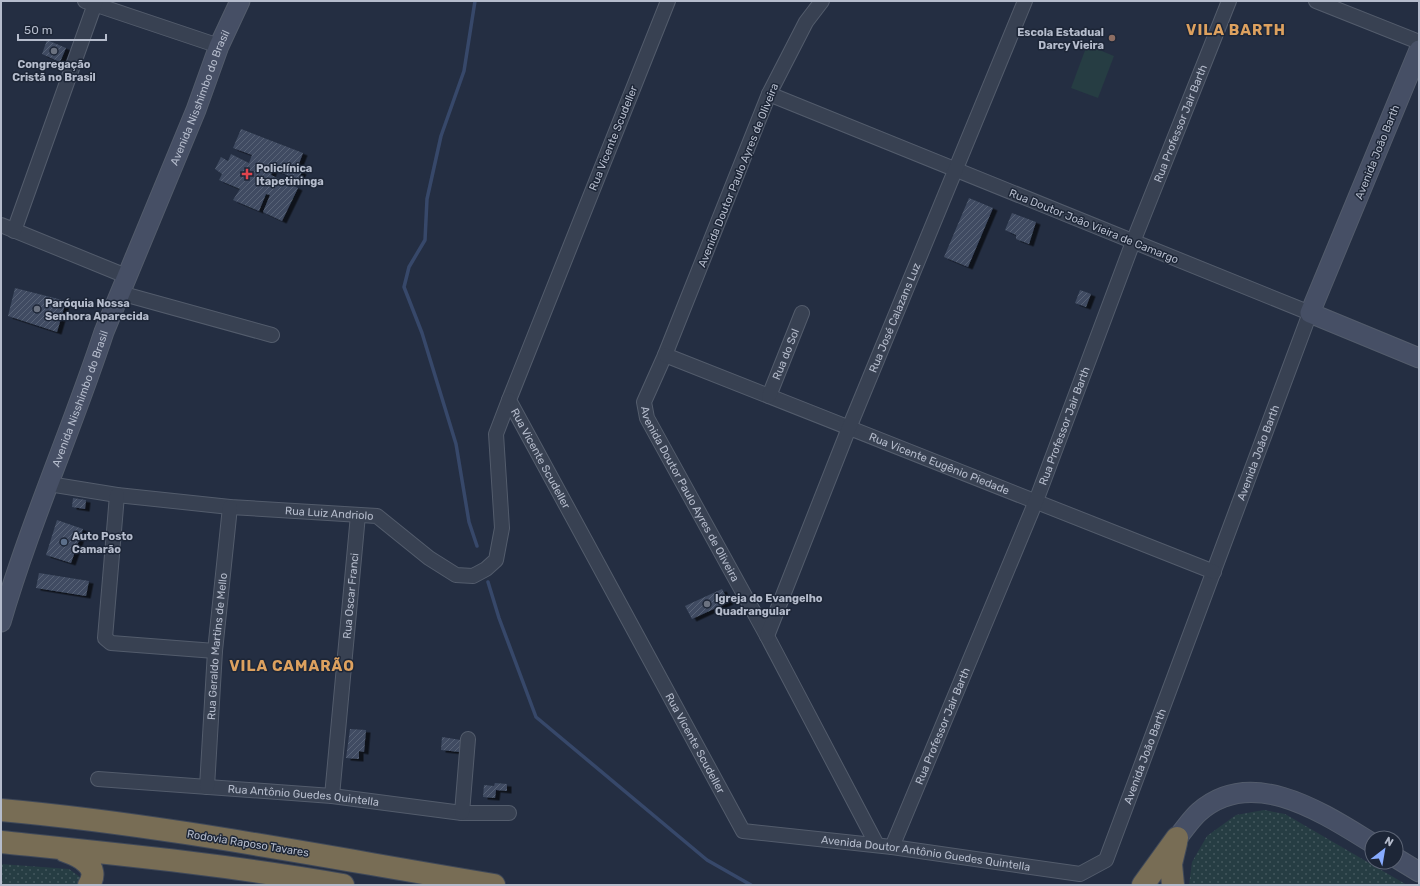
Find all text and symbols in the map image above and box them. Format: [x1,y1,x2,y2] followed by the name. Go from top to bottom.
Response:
[18,16,106,42] scale bar
[1186,21,1286,39] district label: VILA BARTH
[24,23,52,37] text: 50 m
[1017,26,1104,52] place label: Escola Estadual Darcy Vieira
[168,28,233,167] street label: Avenida Nisshimbo do Brasil
[1107,33,1117,43] marker: Escola Estadual Darcy Vieira
[49,46,59,56] marker: Congregação Cristã no Brasil
[12,58,96,84] place label: Congregação Cristã no Brasil
[1151,63,1210,184] street label: Rua Professor Jair Barth
[696,81,781,269] street label: Avenida Doutor Paulo Ayres de Oliveira
[586,83,641,193] street label: Rua Vicente Scudeller
[1353,103,1402,201] street label: Avenida João Barth
[256,162,324,188] place label: Policlínica Itapetininga
[241,168,253,180] marker: Policlínica Itapetininga
[1007,186,1180,266] street label: Rua Doutor João Vieira de Camargo
[867,261,924,375] street label: Rua José Calazans Luz
[45,297,149,323] place label: Paróquia Nossa Senhora Aparecida
[32,304,42,314] marker: Paróquia Nossa Senhora Aparecida
[770,327,802,382] street label: Rua do Sol
[50,329,111,469] street label: Avenida Nisshimbo do Brasil
[1037,365,1093,487] street label: Rua Professor Jair Barth
[1235,403,1282,502] street label: Avenida João Barth
[638,405,742,584] street label: Avenida Doutor Paulo Ayres de Oliveira
[508,406,573,512] street label: Rua Vicente Scudeller
[867,430,1011,497] street label: Rua Vicente Eugênio Piedade
[285,504,374,523] street label: Rua Luiz Andriolo
[72,530,133,556] place label: Auto Posto Camarão
[59,537,69,547] marker: Auto Posto Camarão
[341,552,361,640] street label: Rua Oscar Franci
[205,572,230,720] street label: Rua Geraldo Martins de Mello
[715,592,823,618] place label: Igreja do Evangelho Quadrangular
[702,599,712,609] marker: Igreja do Evangelho Quadrangular
[229,657,355,675] district label: VILA CAMARÃO
[913,666,973,787] street label: Rua Professor Jair Barth
[662,691,728,797] street label: Rua Vicente Scudeller
[1121,707,1169,806] street label: Avenida João Barth
[227,782,380,809] street label: Rua Antônio Guedes Quintella
[186,827,310,860] street label: Rodovia Raposo Tavares
[1364,830,1404,870] north arrow
[820,833,1031,874] street label: Avenida Doutor Antônio Guedes Quintella
[1382,834,1396,850] text: N

